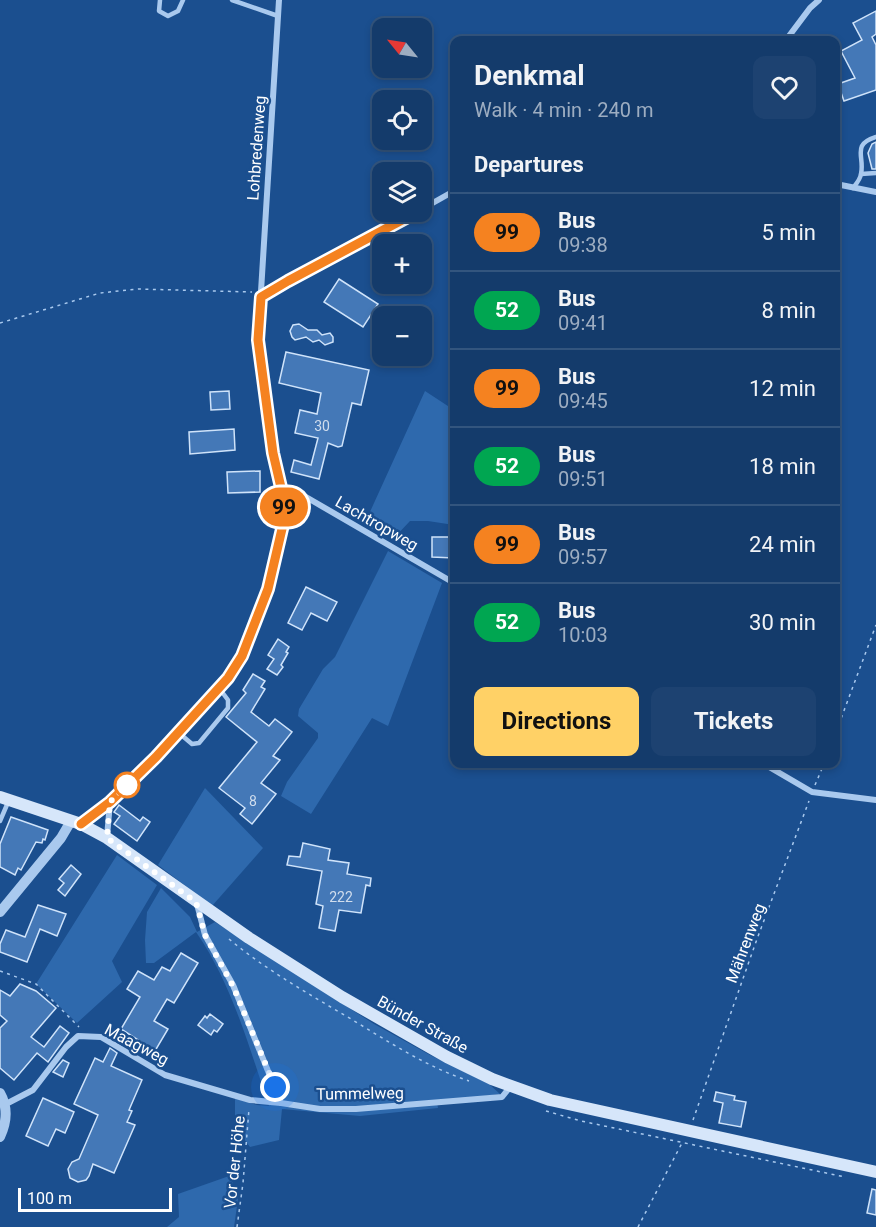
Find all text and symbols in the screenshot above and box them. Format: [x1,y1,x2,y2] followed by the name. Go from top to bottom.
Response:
[372,18,432,78] north arrow
[372,18,432,366] map controls
[753,56,816,119] button: heart
[474,59,585,92] text: Denkmal
[372,90,432,150] button: locate
[243,95,270,201] street label: Lohbredenweg
[474,98,653,122] text: Walk · 4 min · 240 m
[474,152,584,177] text: Departures
[372,162,432,222] button: layers
[558,208,596,233] text: Bus
[495,220,519,244] text: 99
[761,220,816,245] text: 5 min
[558,233,608,257] text: 09:38
[372,234,432,294] button: +
[558,286,596,311] text: Bus
[495,298,519,322] text: 52
[761,298,816,323] text: 8 min
[372,306,432,366] button: −
[558,311,608,335] text: 09:41
[558,364,596,389] text: Bus
[495,376,519,400] text: 99
[749,376,816,401] text: 12 min
[558,389,608,413] text: 09:45
[314,418,330,434] house number: 30
[558,442,596,467] text: Bus
[495,454,519,478] text: 52
[749,454,816,479] text: 18 min
[558,467,608,491] text: 09:51
[257,488,311,526] line badge: 99
[332,492,422,555] street label: Lachtropweg
[272,495,296,519] text: 99
[558,520,596,545] text: Bus
[495,532,519,556] text: 99
[749,532,816,557] text: 24 min
[558,545,608,569] text: 09:57
[558,598,596,623] text: Bus
[495,610,519,634] text: 52
[749,610,816,635] text: 30 min
[558,623,608,647] text: 10:03
[474,687,639,756] button: Directions
[651,687,816,756] button: Tickets
[114,772,140,798] unlabelled marker
[249,793,257,809] house number: 8
[329,889,353,905] house number: 222
[722,901,769,986] street label: Mährenweg
[374,992,472,1057] street label: Bünder Straße
[101,1020,172,1069] street label: Maagweg
[260,1072,290,1102] your location
[316,1083,404,1104] street label: Tummelweg
[220,1115,249,1209] street label: Vor der Höhe
[18,1185,172,1212] scale bar
[27,1189,72,1208] text: 100 m

